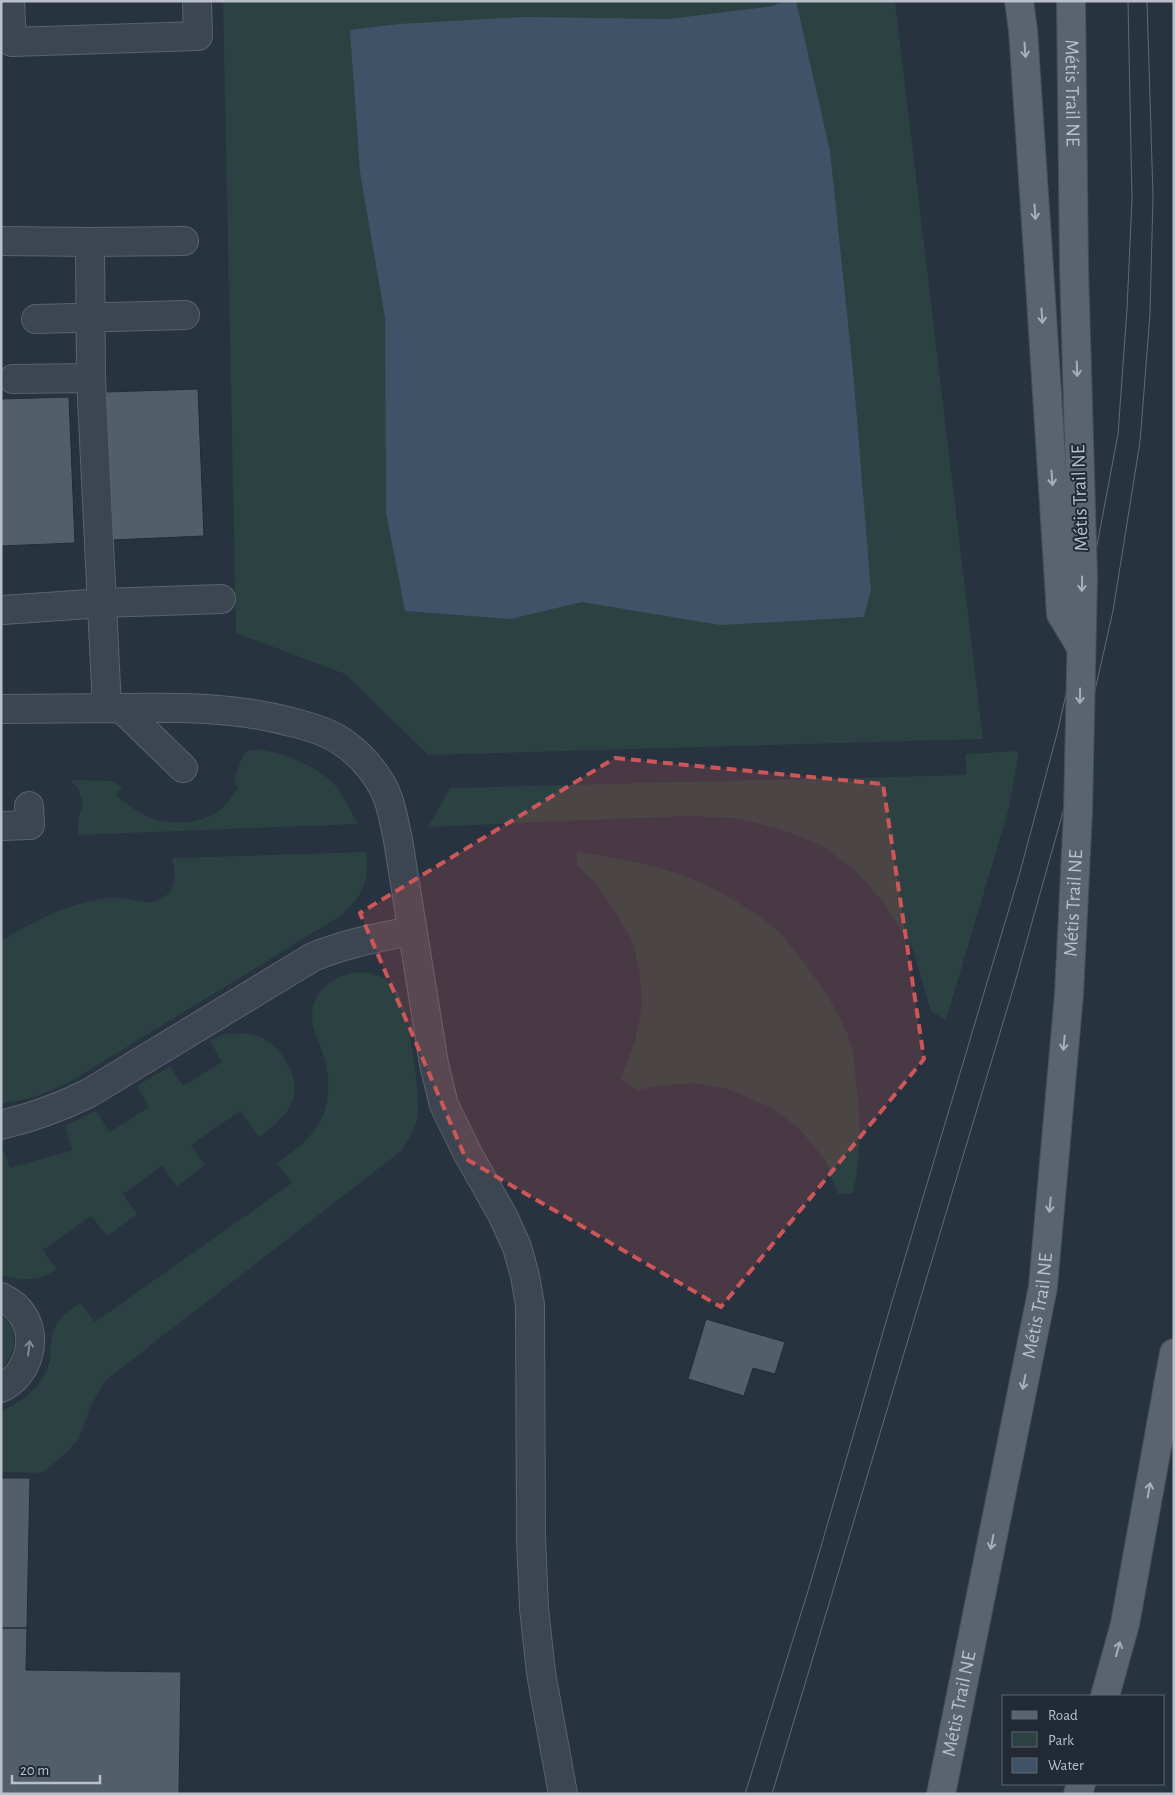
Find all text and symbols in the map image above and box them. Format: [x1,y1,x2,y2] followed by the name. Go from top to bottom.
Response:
[1061,39,1083,147] street label: Métis Trail NE
[1020,41,1029,57] one-way arrow
[1031,204,1040,220] one-way arrow
[1038,308,1047,324] one-way arrow
[1072,360,1082,376] one-way arrow
[1068,444,1092,552] street label: Métis Trail NE
[1048,470,1057,486] one-way arrow
[1078,575,1087,591] one-way arrow
[1075,687,1085,703] one-way arrow
[1061,849,1086,957] street label: Métis Trail NE
[1060,1035,1069,1051] one-way arrow
[1045,1196,1055,1212] one-way arrow
[1019,1252,1056,1360] street label: Métis Trail NE
[24,1340,34,1356] one-way arrow
[1018,1374,1028,1390] one-way arrow
[1145,1482,1155,1498] one-way arrow
[986,1533,996,1549] one-way arrow
[1114,1642,1124,1658] one-way arrow
[939,1649,980,1758] street label: Métis Trail NE
[1002,1695,1165,1785] legend
[1048,1708,1078,1723] text: Road
[1048,1733,1074,1748] text: Park
[12,1752,100,1784] scale bar
[1048,1758,1084,1773] text: Water
[20,1763,49,1778] text: 20 m

